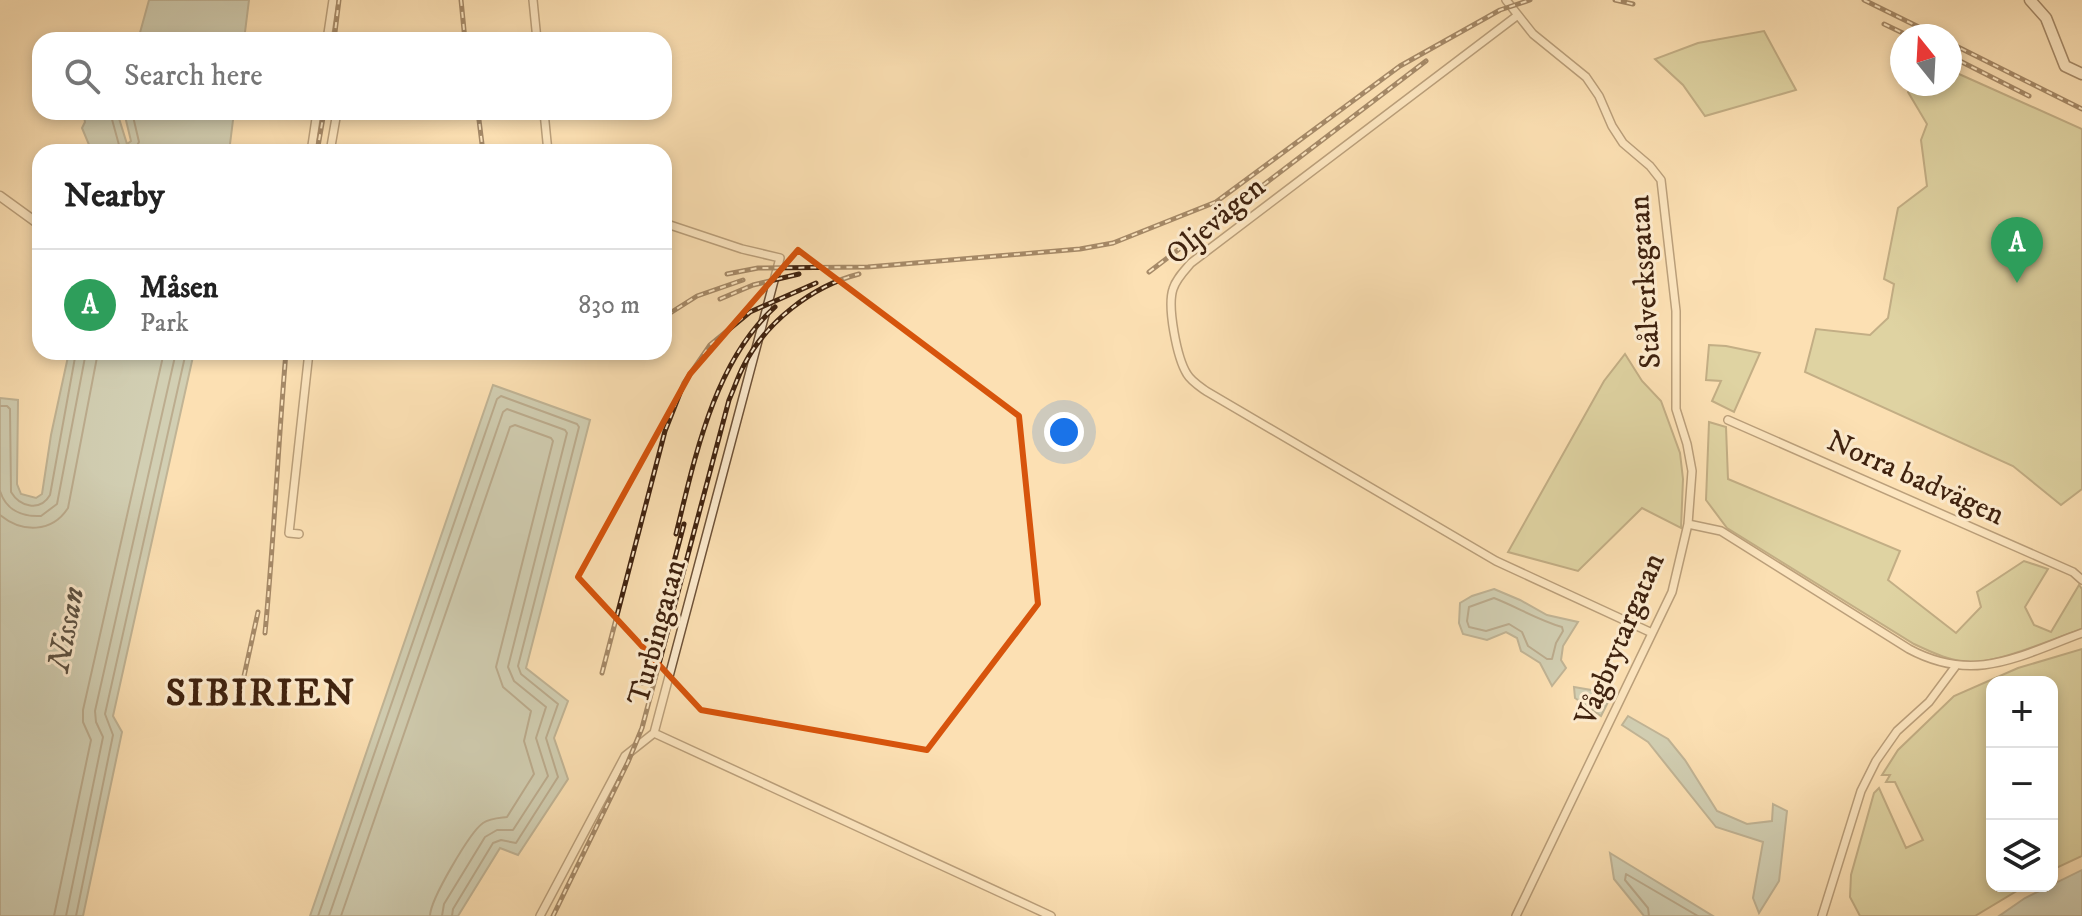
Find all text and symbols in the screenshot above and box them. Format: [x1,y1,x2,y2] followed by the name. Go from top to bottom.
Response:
[1890,24,1962,96] north arrow
[32,32,672,120] search box
[60,54,104,98] icon: search
[124,58,263,95] text: Search here
[1159,169,1273,273] street label: Oljevägen
[64,175,165,217] text: Nearby
[1621,194,1670,370] street label: Stålverksgatan
[1991,217,2043,283] pin: A
[140,270,218,307] text: Måsen
[82,289,98,322] text: A
[578,289,640,322] text: 830 m
[140,307,189,340] text: Park
[1044,412,1084,452] your location
[1821,423,2010,534] street label: Norra badvägen
[1567,547,1673,732] street label: Vågbrytargatan
[620,555,695,709] street label: Turbingatan
[39,584,95,677] water label: Nissan
[166,670,356,718] district label: SIBIRIEN
[1986,676,2058,892] map controls
[1986,676,2058,748] button: +
[1986,748,2058,820] button: −
[1986,820,2058,892] button: layers

